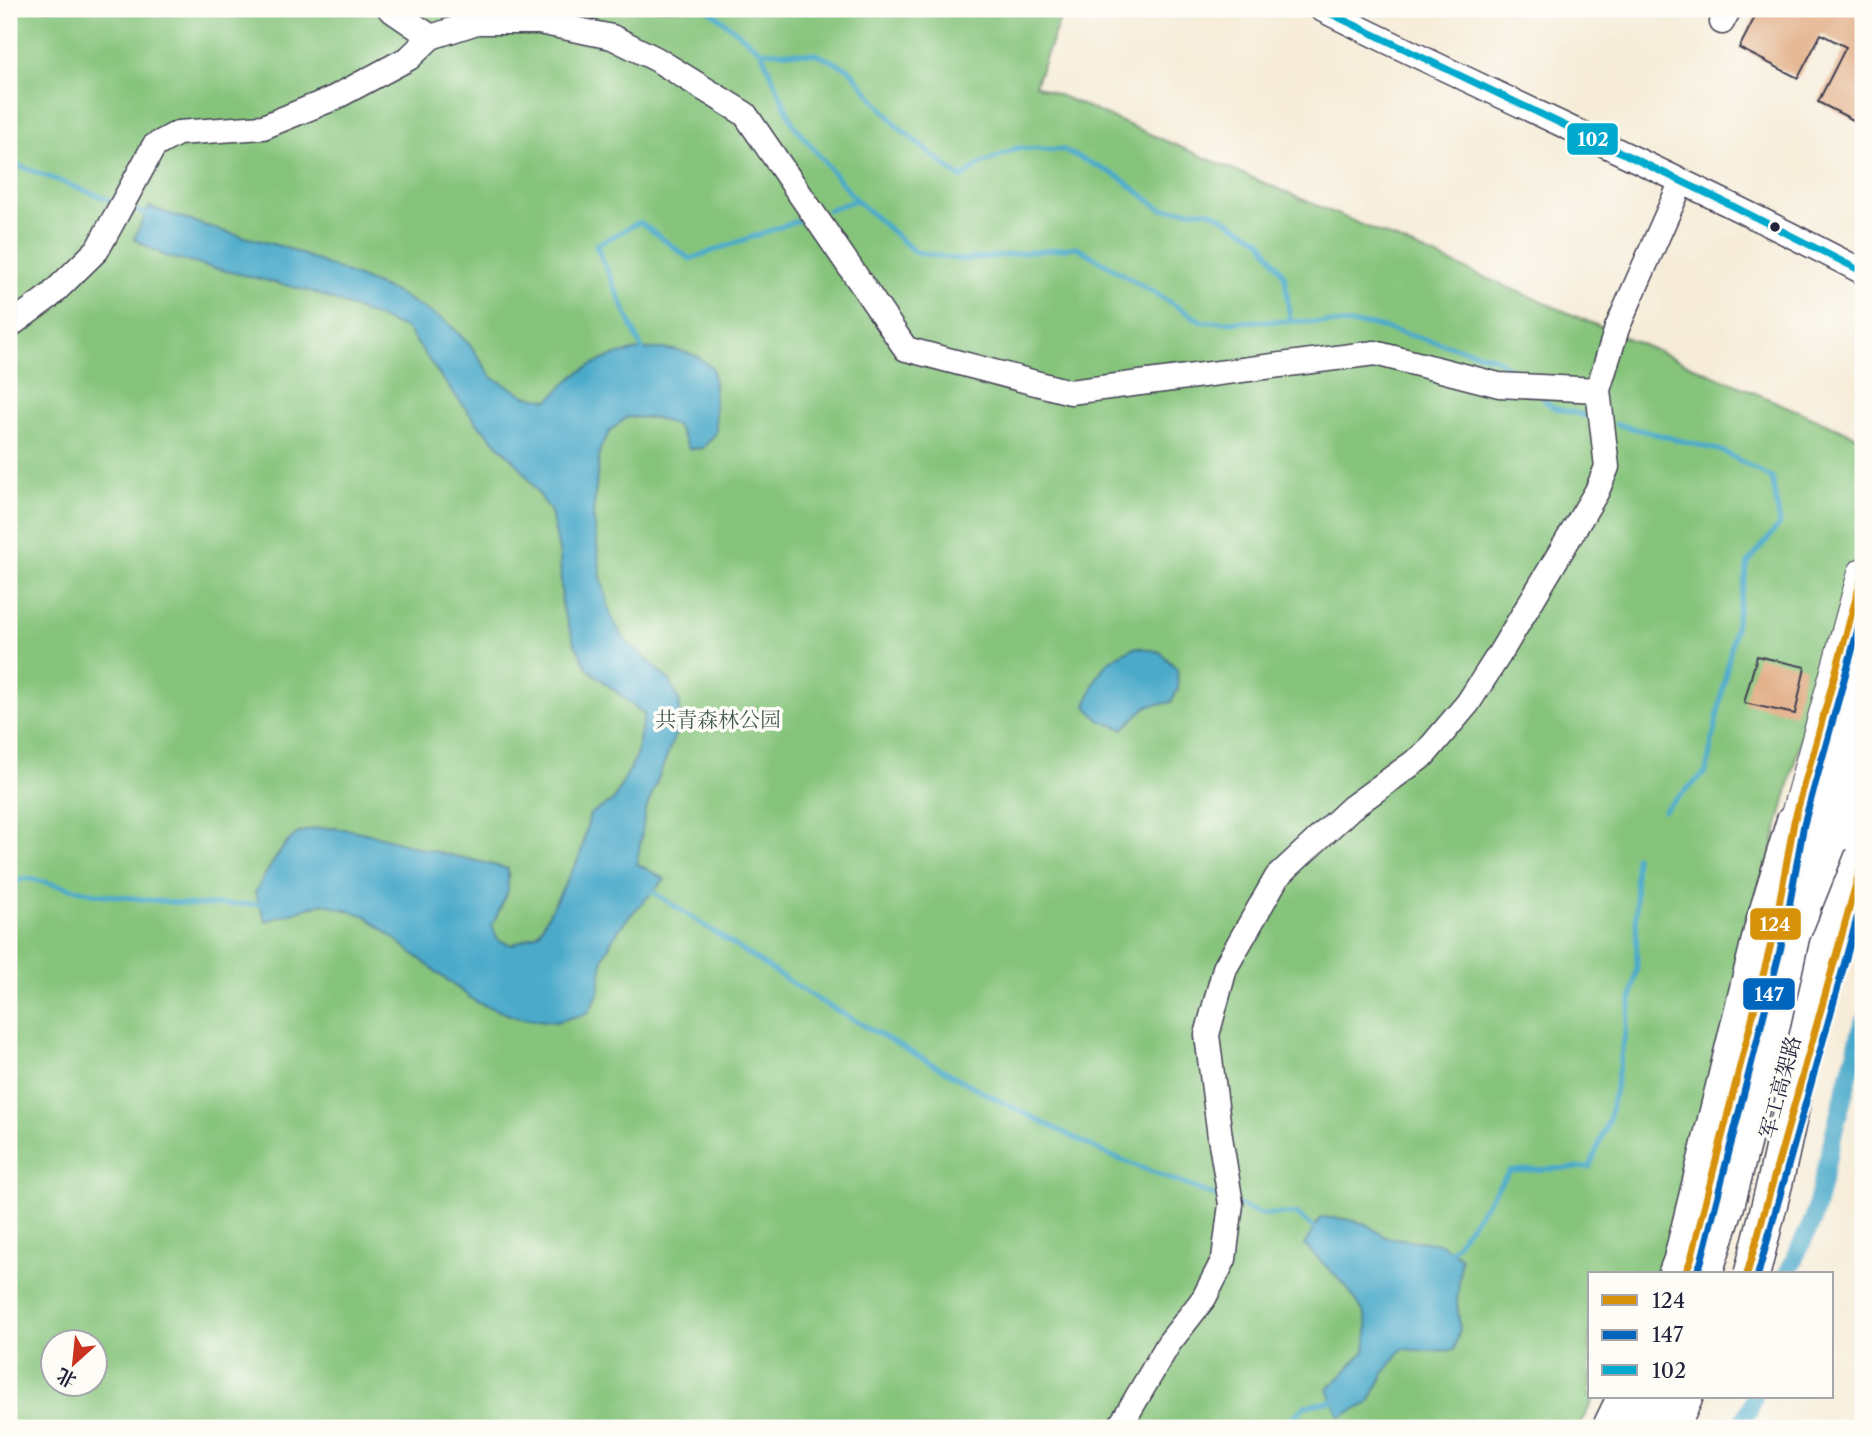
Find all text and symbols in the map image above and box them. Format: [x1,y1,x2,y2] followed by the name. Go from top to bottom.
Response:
[1566,122,1619,156] line badge: 102
[1577,128,1609,151] text: 102
[1768,220,1782,234] unlabelled marker
[655,707,781,732] park label: 共青森林公园
[1749,907,1802,941] line badge: 124
[1759,913,1791,936] text: 124
[1742,977,1796,1011] line badge: 147
[1754,983,1784,1006] text: 147
[1754,1033,1806,1141] street label: 军工高架路
[1588,1272,1834,1398] legend
[1652,1288,1685,1313] text: 124
[1652,1322,1684,1347] text: 147
[38,1328,108,1398] north arrow
[1652,1358,1686,1383] text: 102
[53,1363,80,1392] text: 北

